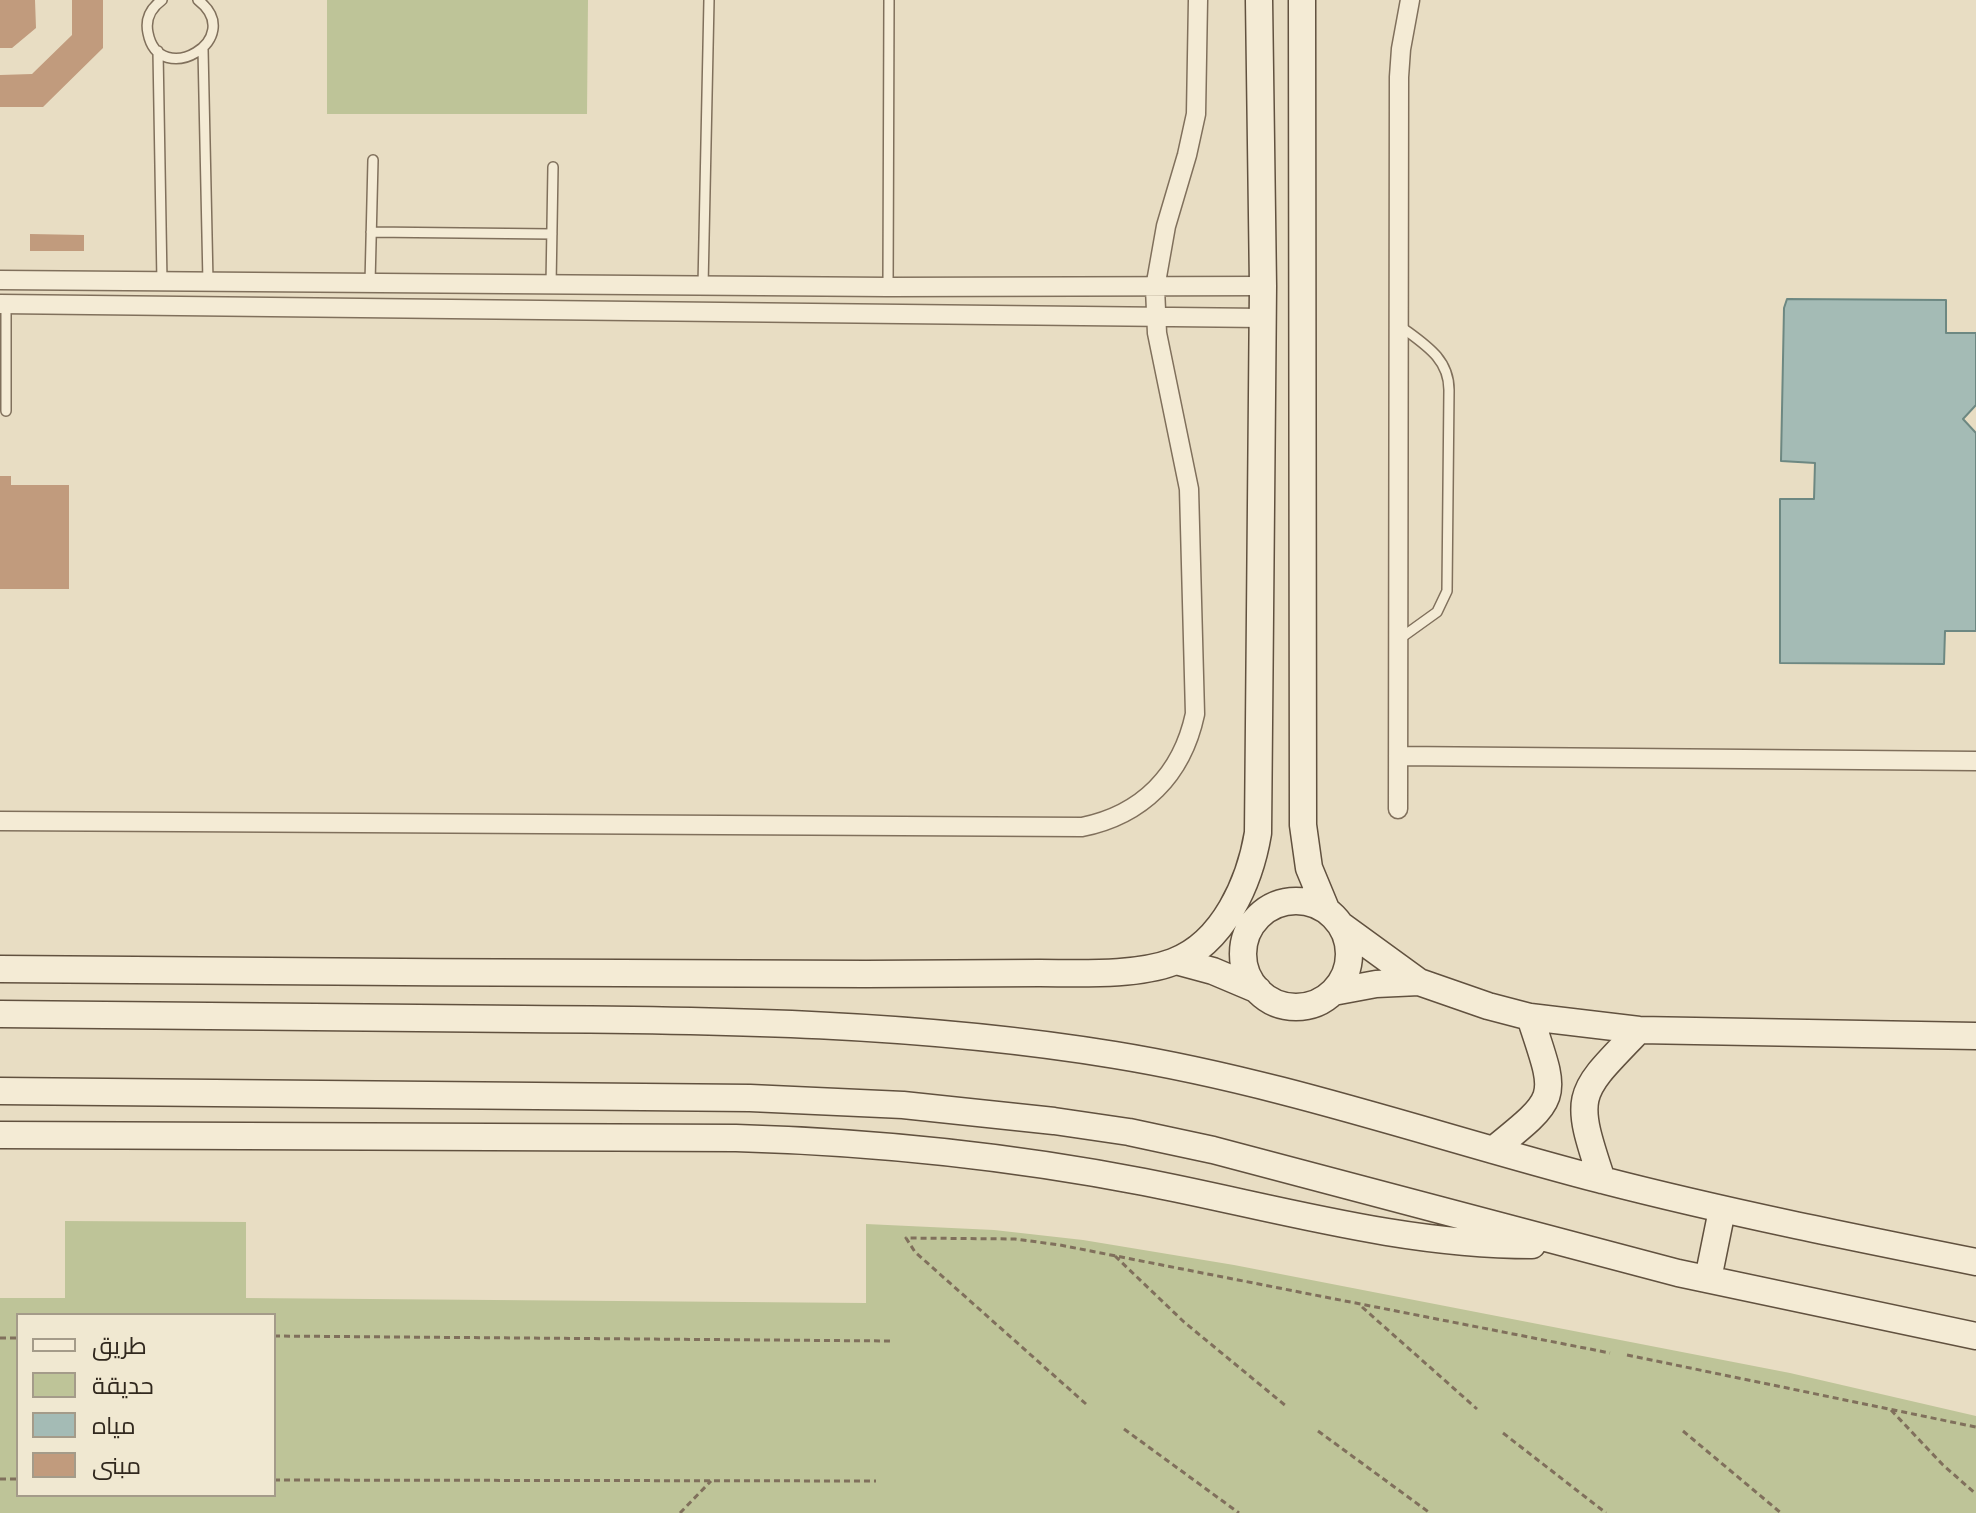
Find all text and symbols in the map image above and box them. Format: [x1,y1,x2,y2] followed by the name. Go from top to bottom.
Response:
[16,1313,276,1497] legend
[92,1326,147,1361] text: طريق
[92,1366,154,1401] text: حديقة
[92,1406,136,1441] text: مياه
[92,1446,141,1481] text: مبنى

